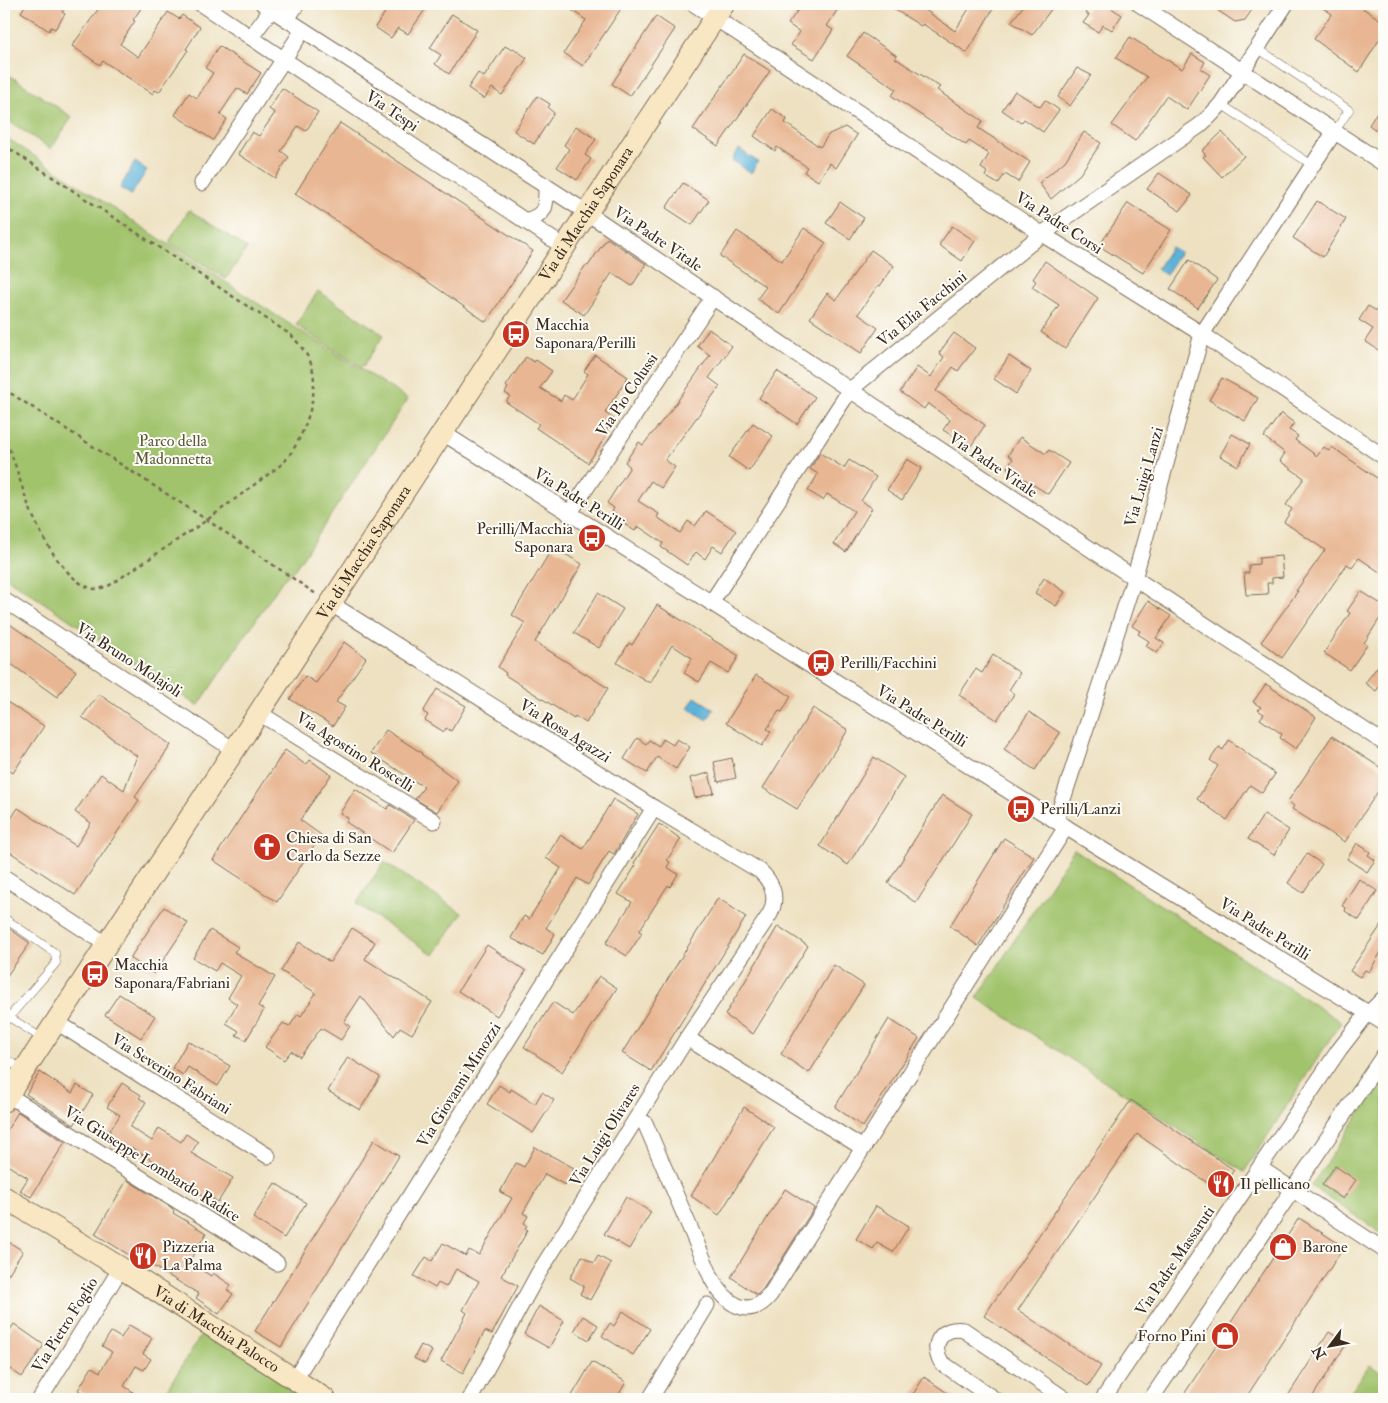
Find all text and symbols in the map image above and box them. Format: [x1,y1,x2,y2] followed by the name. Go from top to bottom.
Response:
[361,86,422,137] street label: Via Tespi
[535,142,638,285] street label: Via di Macchia Saponara
[1012,187,1106,259] street label: Via Padre Corsi
[610,202,706,276] street label: Via Padre Vitale
[873,267,971,351] street label: Via Elia Facchini
[535,315,636,354] place label: Macchia Saponara/Perilli
[501,319,531,349] bus stop icon: Macchia Saponara/Perilli
[592,349,662,441] street label: Via Pio Colussi
[1120,424,1168,530] street label: Via Luigi Lanzi
[945,428,1041,502] street label: Via Padre Vitale
[134,431,212,469] park label: Parco della Madonnetta
[530,463,628,535] street label: Via Padre Perilli
[312,481,416,624] street label: Via di Macchia Saponara
[476,519,573,558] place label: Perilli/Macchia Saponara
[577,523,607,553] bus stop icon: Perilli/Macchia Saponara
[72,618,186,702] street label: Via Bruno Molajoli
[806,648,836,678] bus stop icon: Perilli/Facchini
[840,653,937,673] place label: Perilli/Facchini
[873,680,971,752] street label: Via Padre Perilli
[515,695,615,767] street label: Via Rosa Agazzi
[292,708,418,796] street label: Via Agostino Roscelli
[1006,794,1036,824] bus stop icon: Perilli/Lanzi
[1040,799,1121,819] place label: Perilli/Lanzi
[286,828,381,866] place label: Chiesa di San Carlo da Sezze
[252,832,282,862] church icon: Chiesa di San Carlo da Sezze
[1216,893,1314,965] street label: Via Padre Perilli
[114,955,230,994] place label: Macchia Saponara/Fabriani
[80,959,110,989] bus stop icon: Macchia Saponara/Fabriani
[412,1019,506,1151] street label: Via Giovanni Minozzi
[107,1029,235,1119] street label: Via Severino Fabriani
[565,1080,645,1190] street label: Via Luigi Olivares
[60,1101,244,1228] street label: Via Giuseppe Lombardo Radice
[1206,1169,1236,1199] restaurant icon: Il pellicano
[1240,1174,1310,1195] place label: Il pellicano
[1131,1202,1219,1320] street label: Via Padre Massaruti
[1268,1232,1298,1262] shop icon: Barone
[162,1237,223,1275] place label: Pizzeria La Palma
[1302,1237,1348,1257] place label: Barone
[128,1241,158,1271] restaurant icon: Pizzeria La Palma
[28,1273,103,1377] street label: Via Pietro Foglio
[149,1281,283,1377] street label: Via di Macchia Palocco
[1306,1320,1356,1370] north arrow
[1210,1321,1240,1351] shop icon: Forno Pini
[1137,1326,1206,1346] place label: Forno Pini
[1309,1342,1330,1363] text: N

